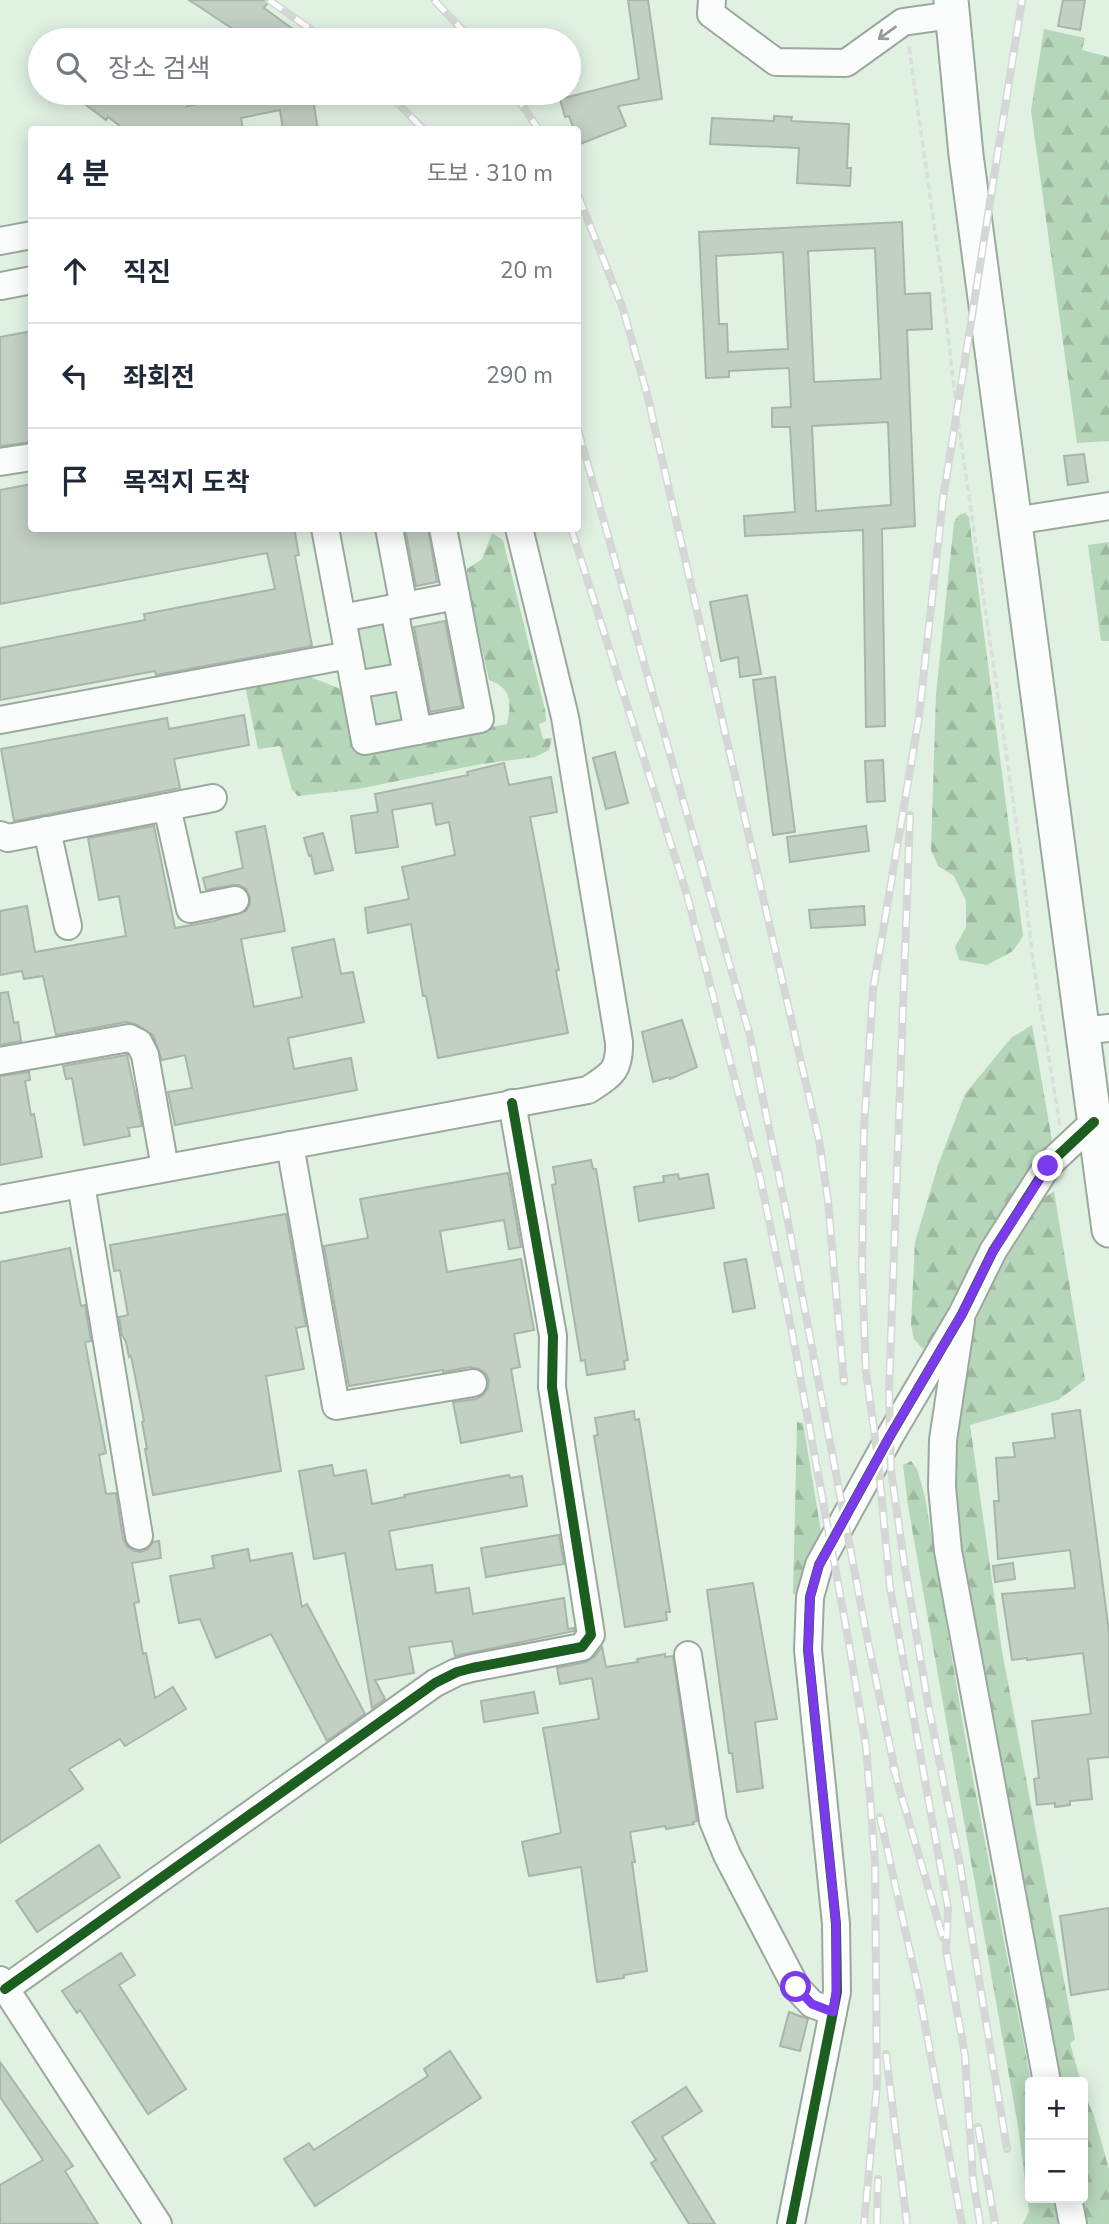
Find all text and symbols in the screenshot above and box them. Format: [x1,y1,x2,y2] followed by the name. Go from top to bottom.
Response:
[878,26,897,40] one-way arrow
[28,28,581,105] search box
[52,48,90,86] icon: search
[108,51,210,86] text: 장소 검색
[56,154,110,195] text: 4 분
[427,158,553,189] text: 도보 · 310 m
[56,252,94,290] icon: ahead
[123,255,171,290] text: 직진
[500,255,553,286] text: 20 m
[56,357,94,395] icon: left
[123,360,195,395] text: 좌회전
[486,360,553,391] text: 290 m
[56,462,94,500] icon: arrive
[123,465,250,500] text: 목적지 도착
[1032,1150,1063,1181] route end
[780,1971,811,2002] route start
[1025,2077,1088,2203] map controls
[1025,2077,1088,2140] button: +
[1025,2140,1088,2203] button: −

